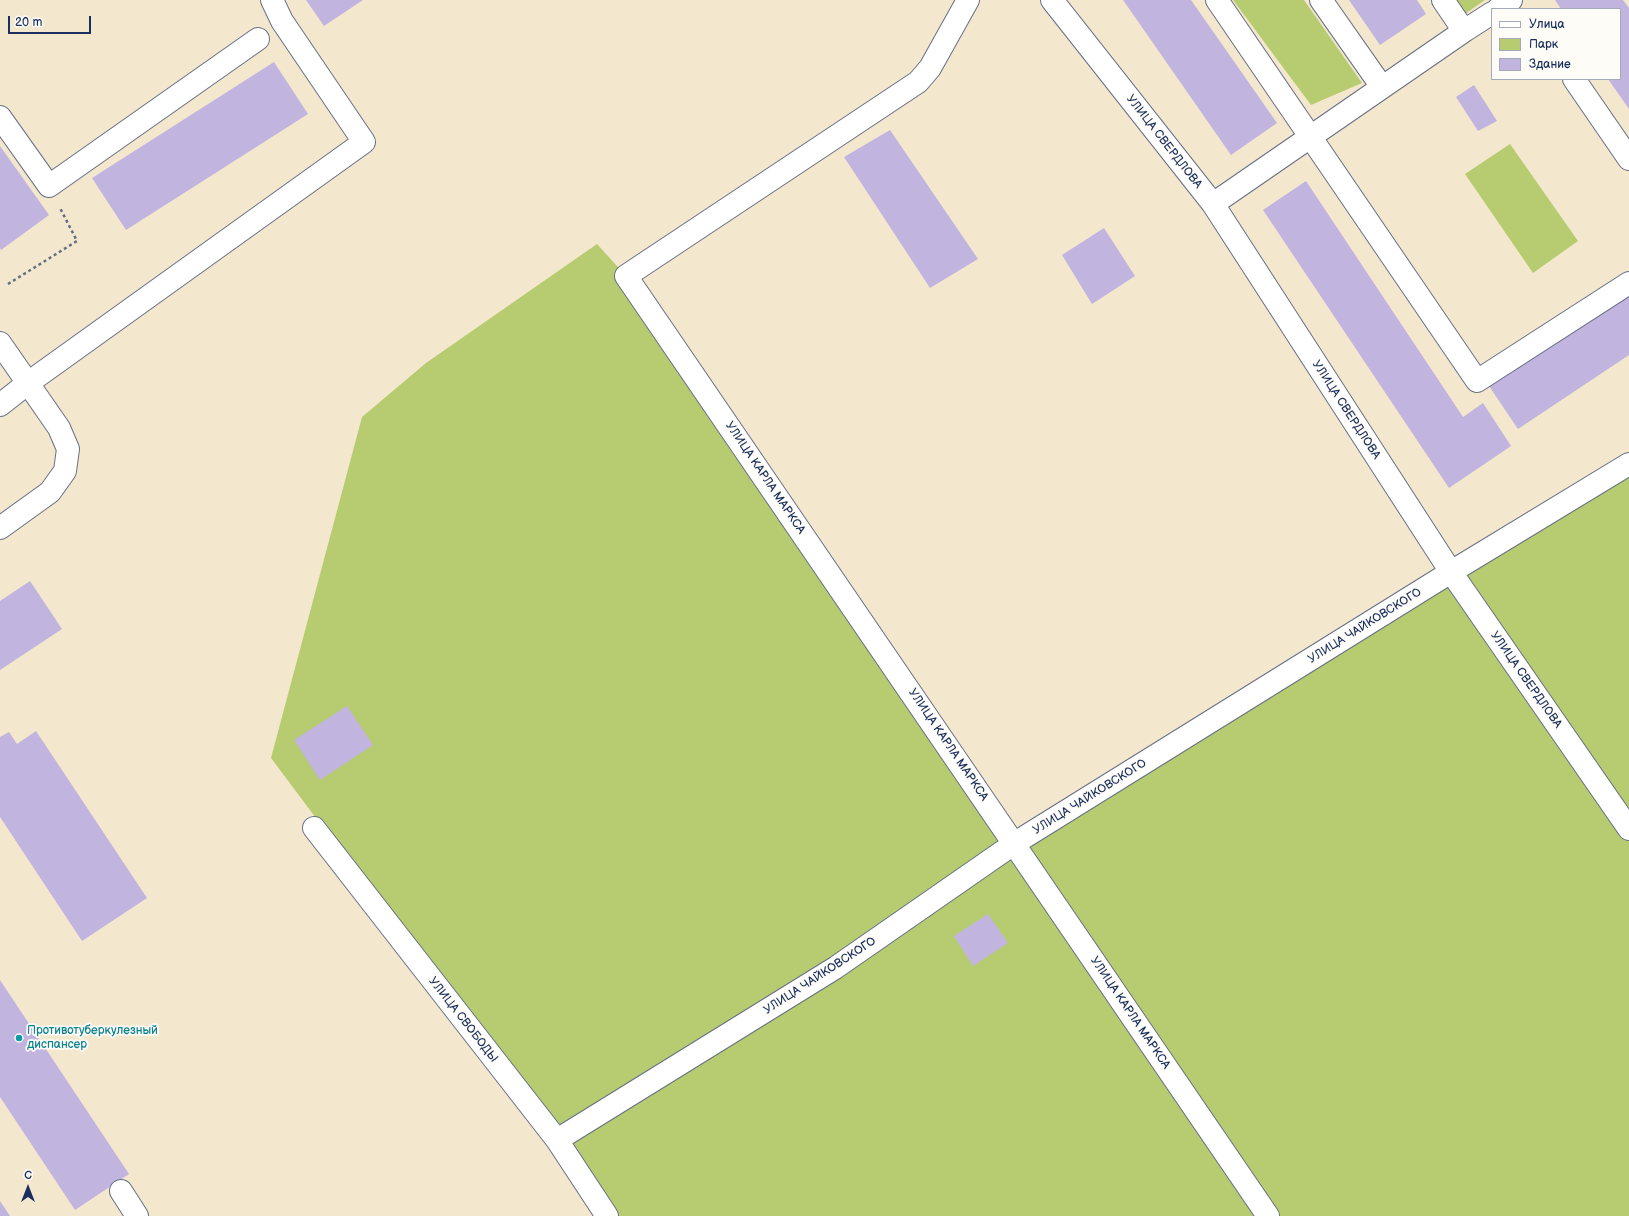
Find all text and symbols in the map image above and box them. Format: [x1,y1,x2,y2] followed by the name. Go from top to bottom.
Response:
[10,8,93,34] scale bar
[1491,8,1621,80] legend
[15,15,42,30] text: 20 m
[1529,17,1565,32] text: Улица
[1529,37,1558,52] text: Парк
[1529,57,1571,72] text: Здание
[1123,92,1205,192] street label: УЛИЦА СВЕРДЛОВА
[1309,358,1383,462] street label: УЛИЦА СВЕРДЛОВА
[722,419,808,537] street label: УЛИЦА КАРЛА МАРКСА
[1306,585,1424,667] street label: УЛИЦА ЧАЙКОВСКОГО
[1487,629,1565,731] street label: УЛИЦА СВЕРДЛОВА
[905,686,991,804] street label: УЛИЦА КАРЛА МАРКСА
[1031,756,1149,838] street label: УЛИЦА ЧАЙКОВСКОГО
[761,934,879,1018] street label: УЛИЦА ЧАЙКОВСКОГО
[1087,954,1173,1072] street label: УЛИЦА КАРЛА МАРКСА
[425,974,501,1066] street label: УЛИЦА СВОБОДЫ
[27,1024,158,1052] place label: Противотуберкулезный диспансер
[14,1033,24,1043] marker: Противотуберкулезный диспансер
[8,1168,48,1208] north arrow
[24,1169,32,1182] text: С

